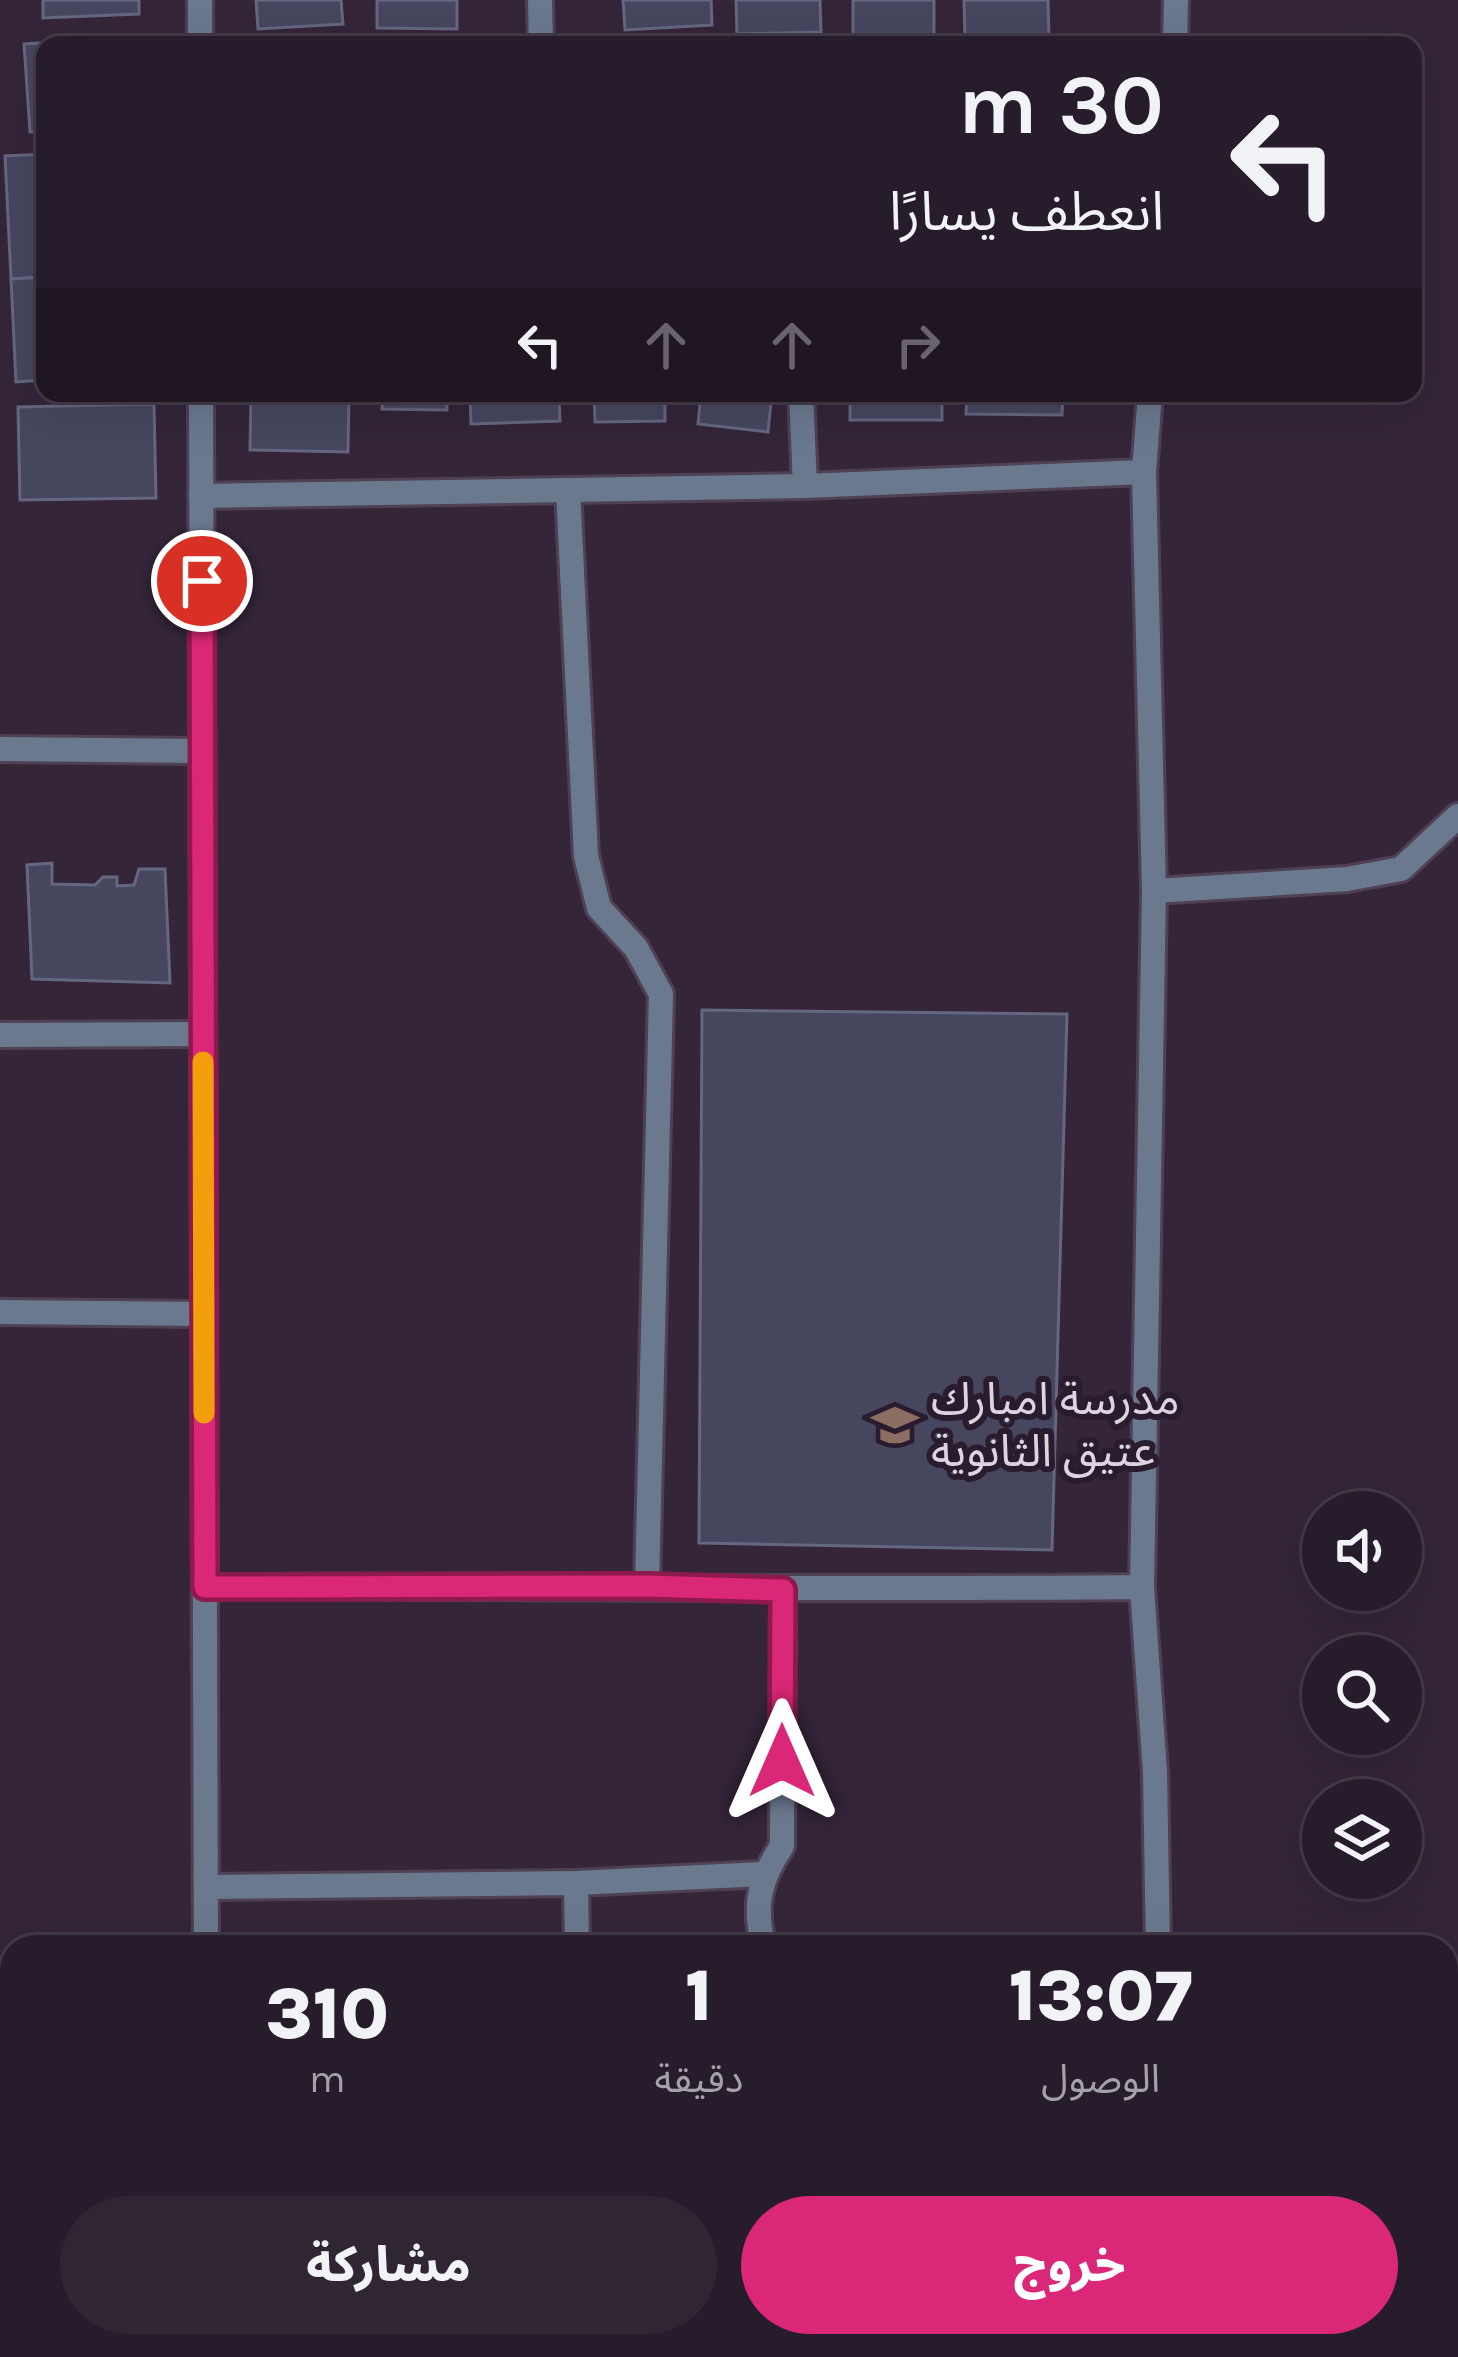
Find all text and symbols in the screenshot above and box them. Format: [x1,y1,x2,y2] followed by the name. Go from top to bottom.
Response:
[958,56,1164,154] text: 30 m
[1206,84,1362,240] icon: left
[889,180,1164,244] text: انعطف يسارًا
[507,312,573,378] icon: left
[633,312,699,378] icon: ahead
[759,312,825,378] icon: ahead
[885,312,951,378] icon: right
[151,530,253,632] pin
[169,548,235,614] icon: arrive
[931,1373,1180,1478] place label: مدرسة امبارك عتيق الثانوية
[870,1400,920,1450] school or university icon: مدرسة امبارك عتيق الثانوية
[1302,1491,1422,1899] map controls
[1302,1491,1422,1611] button: sound
[1302,1635,1422,1755] button: search
[719,1698,845,1824] position arrow
[1302,1779,1422,1899] button: layers
[685,1954,713,2038] text: 1
[1009,1954,1192,2038] text: 13:07
[266,1972,389,2056] text: 310
[309,2056,346,2102] text: m
[654,2056,743,2102] text: دقيقة
[1041,2056,1160,2102] text: الوصول
[60,2196,717,2334] button: مشاركة
[741,2196,1398,2334] button: خروج

